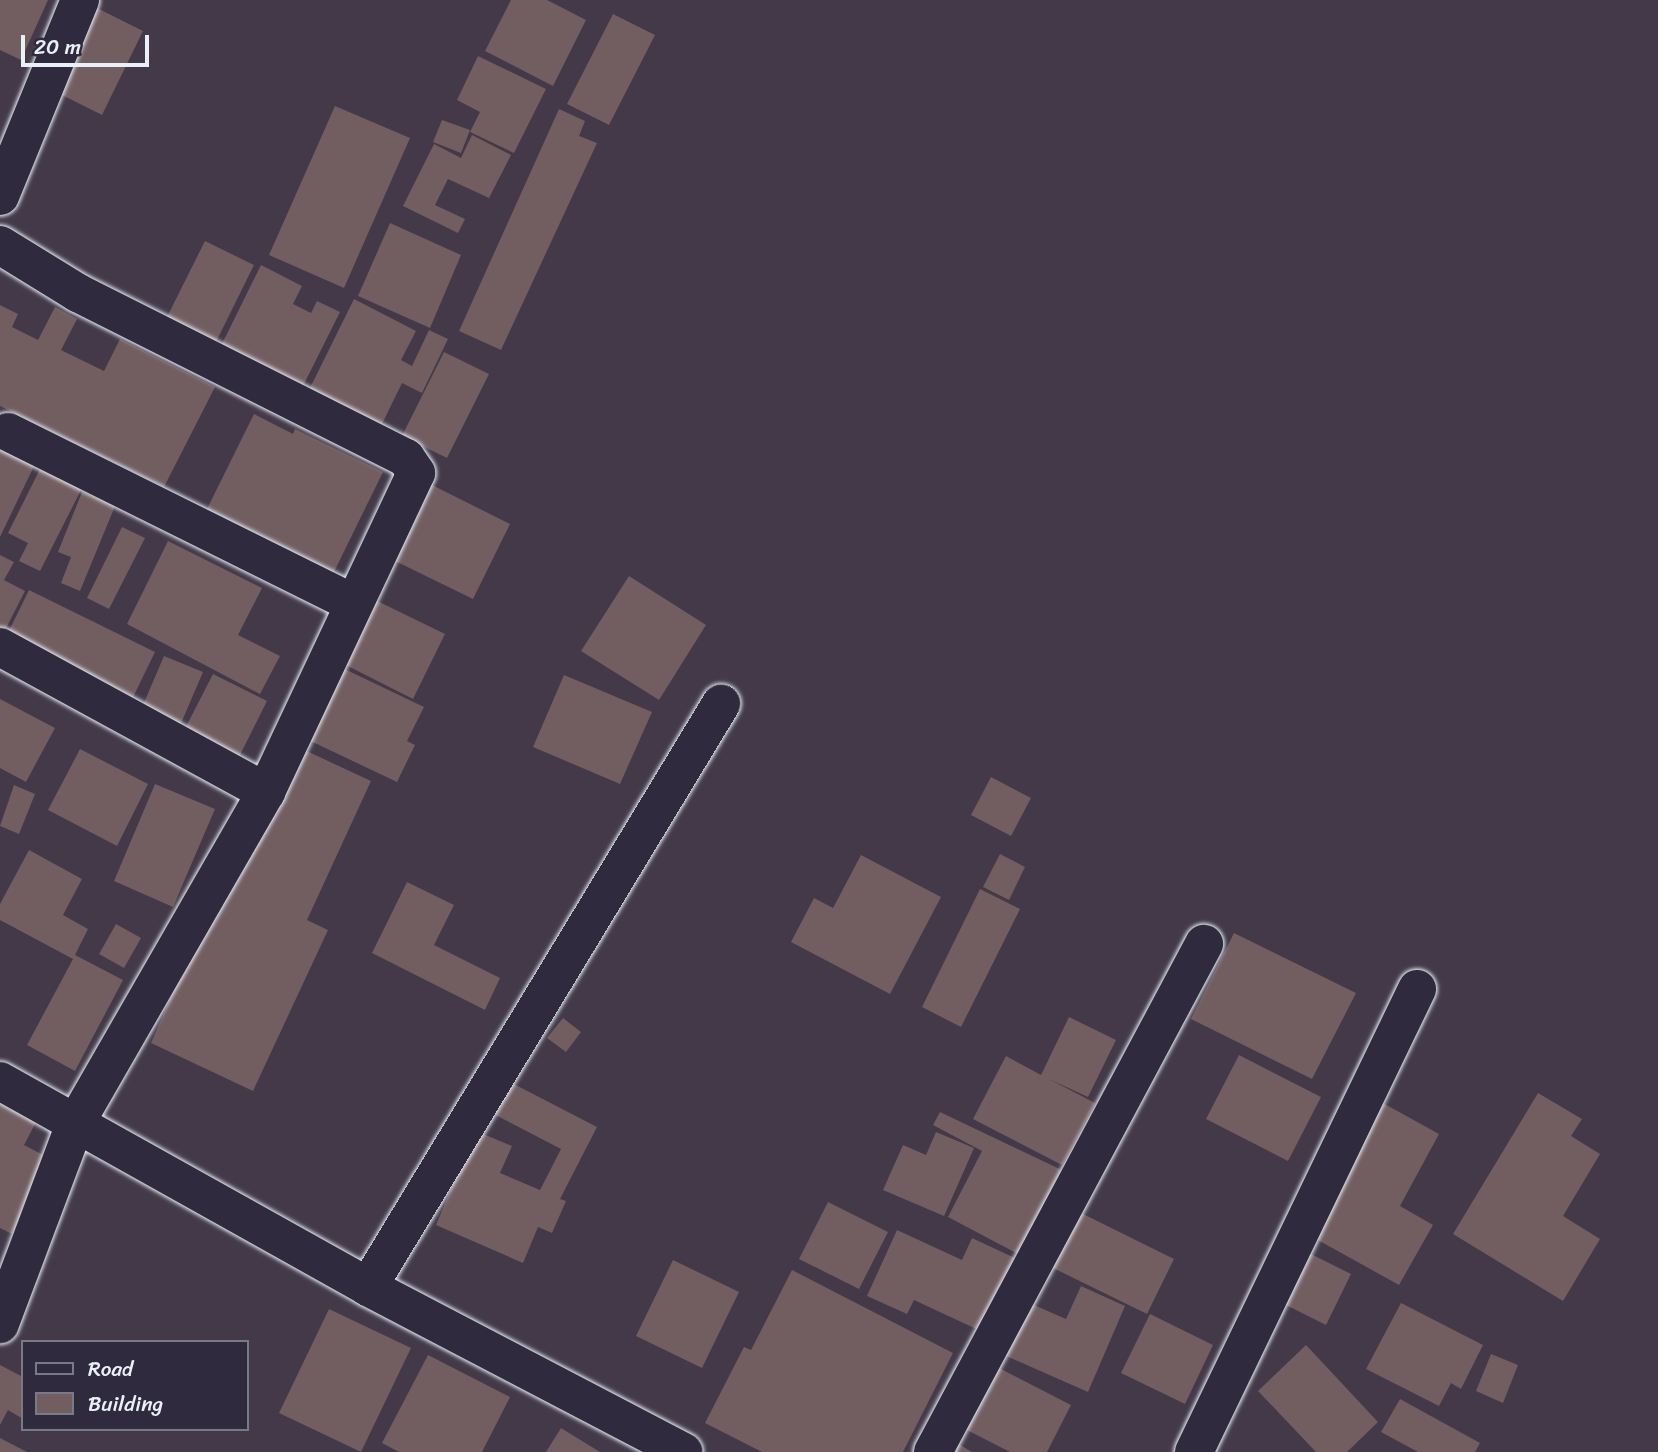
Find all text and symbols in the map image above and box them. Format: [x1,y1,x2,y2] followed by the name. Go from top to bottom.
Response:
[24,21,152,65] scale bar
[34,28,81,66] text: 20 m
[21,1340,248,1431] legend
[88,1350,133,1388] text: Road
[88,1385,163,1423] text: Building

